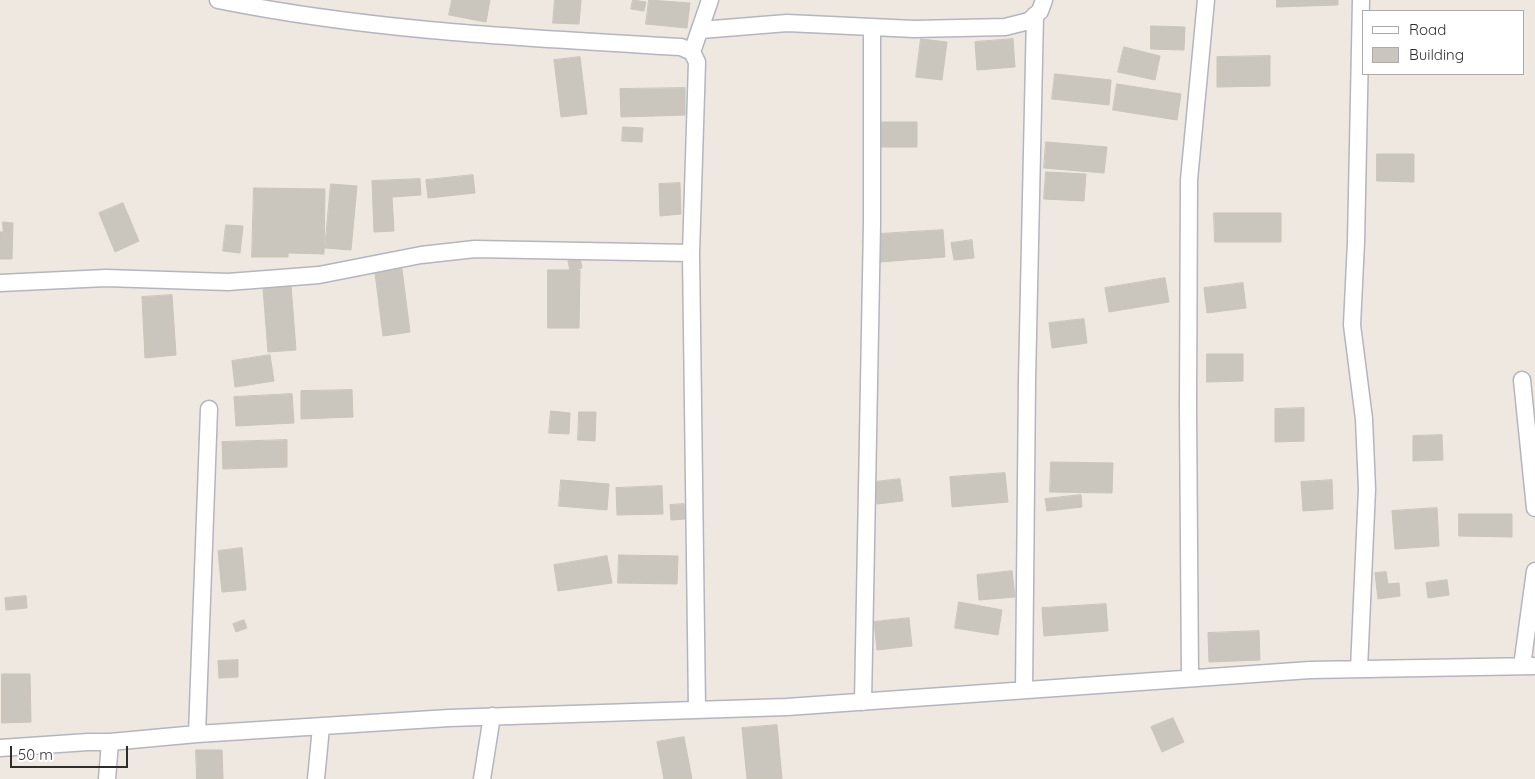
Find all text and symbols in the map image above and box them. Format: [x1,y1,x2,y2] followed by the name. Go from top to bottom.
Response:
[1362,10,1525,75] legend
[1409,20,1446,39] text: Road
[1409,45,1464,64] text: Building
[12,736,130,768] scale bar
[18,745,53,764] text: 50 m

